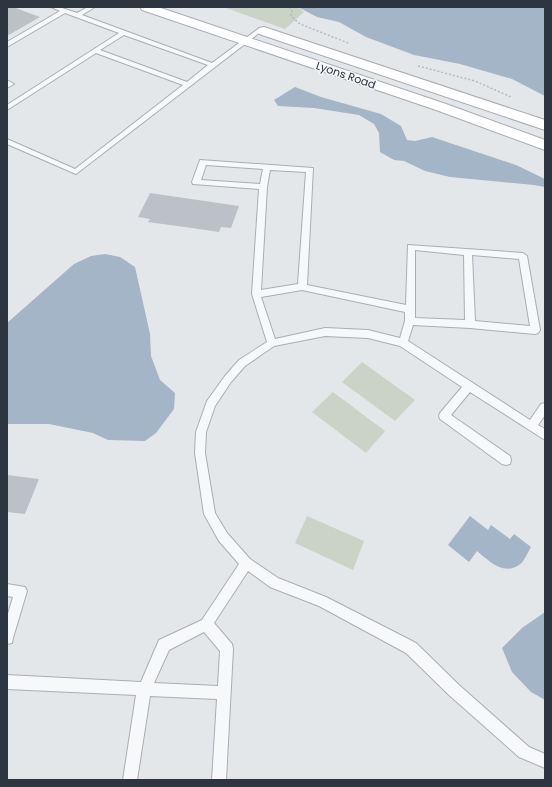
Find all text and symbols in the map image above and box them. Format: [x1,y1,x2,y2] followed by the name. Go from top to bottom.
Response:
[314,57,378,93] street label: Lyons Road

